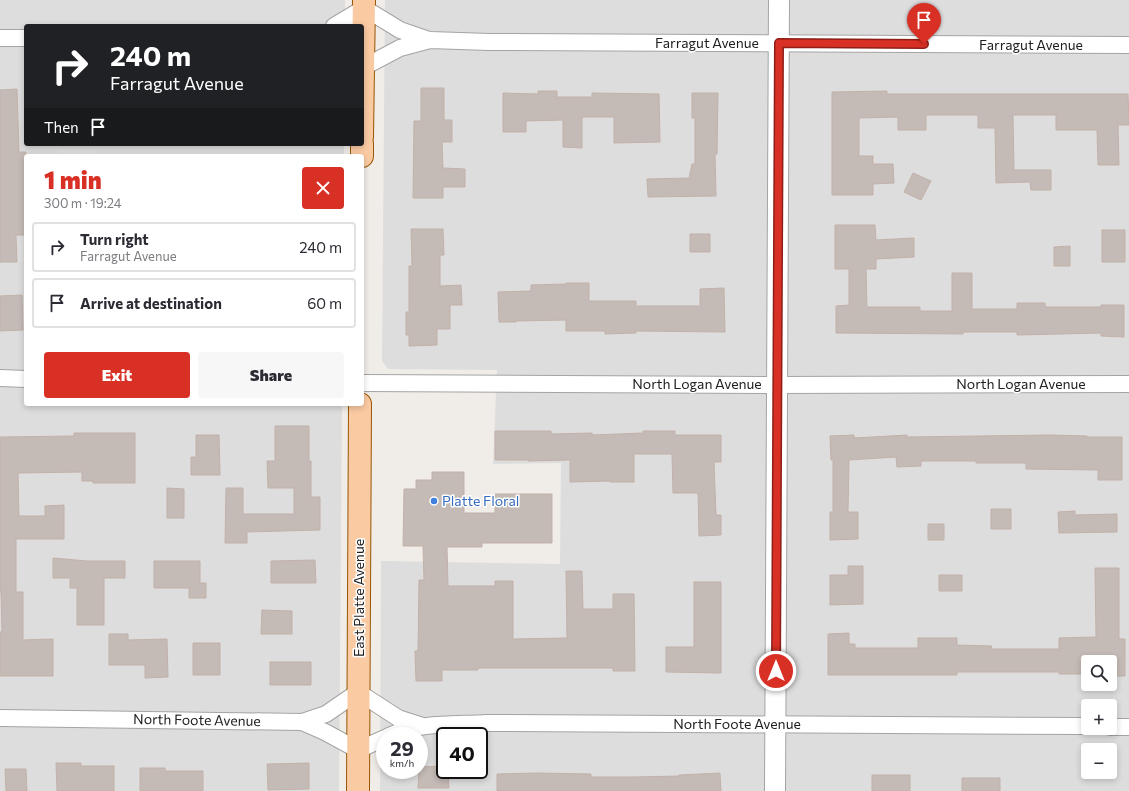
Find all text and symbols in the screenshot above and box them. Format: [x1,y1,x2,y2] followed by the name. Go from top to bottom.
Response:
[907,3,941,44] pin
[913,9,935,31] icon: arrive
[655,34,759,51] street label: Farragut Avenue
[979,36,1083,53] street label: Farragut Avenue
[110,38,191,72] text: 240 m
[44,40,96,92] icon: right
[110,72,244,94] text: Farragut Avenue
[87,116,109,138] icon: arrive
[44,118,79,136] text: Then
[44,165,102,194] text: 1 min
[302,167,344,209] button: close
[44,195,122,211] text: 300 m · 19:24
[80,230,149,248] text: Turn right
[46,236,68,258] icon: right
[299,238,342,256] text: 240 m
[80,248,177,264] text: Farragut Avenue
[46,292,68,314] icon: arrive
[80,294,222,312] text: Arrive at destination
[307,294,342,312] text: 60 m
[44,352,190,398] button: Exit
[198,352,344,398] button: Share
[632,375,762,392] street label: North Logan Avenue
[956,375,1086,392] street label: North Logan Avenue
[442,492,519,509] place label: Platte Floral
[429,496,439,506] marker: Platte Floral
[350,539,367,657] street label: East Platte Avenue
[755,650,797,692] position arrow
[1081,655,1117,779] map controls
[1081,655,1117,691] button: search
[1081,699,1117,735] button: +
[133,710,261,729] street label: North Foote Avenue
[673,715,801,732] street label: North Foote Avenue
[436,727,488,779] speed limit sign: 40
[390,736,414,760] text: 29
[1081,743,1117,779] button: −
[390,757,414,769] text: km/h

